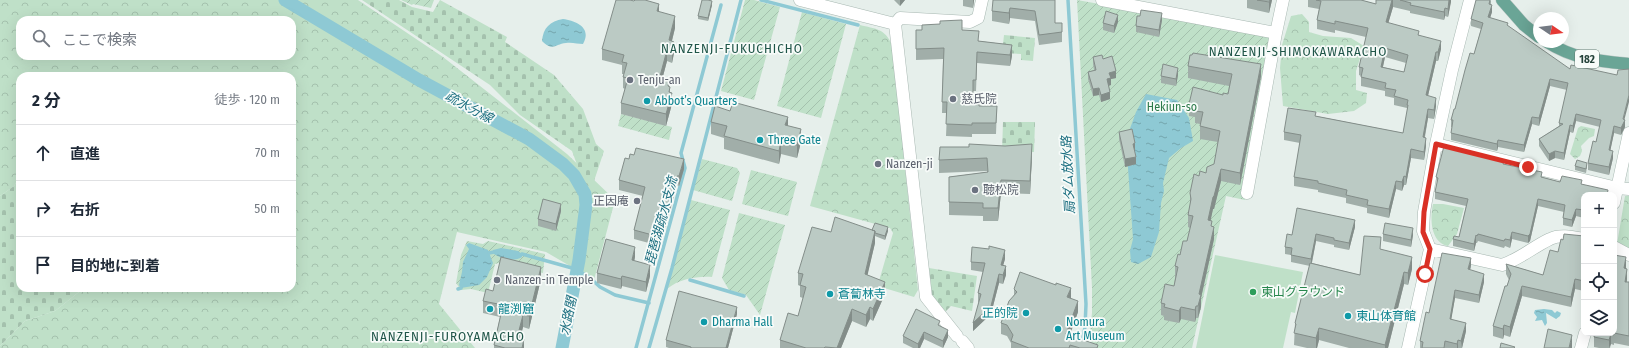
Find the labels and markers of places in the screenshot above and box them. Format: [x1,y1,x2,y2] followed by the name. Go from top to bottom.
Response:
[638,73,681,87] place label: Tenju-an
[625,75,635,85] marker: Tenju-an
[961,92,997,106] place label: 慈氏院
[655,94,737,108] place label: Abbot’s Quarters
[948,94,958,104] marker: 慈氏院
[642,96,652,106] marker: Abbot’s Quarters
[768,133,821,147] place label: Three Gate
[755,135,765,145] marker: Three Gate
[886,157,933,171] place label: Nanzen-ji
[873,159,883,169] marker: Nanzen-ji
[983,183,1019,197] place label: 聴松院
[970,185,980,195] marker: 聴松院
[593,194,629,208] place label: 正因庵
[632,196,642,206] marker: 正因庵
[505,273,594,287] place label: Nanzen-in Temple
[492,275,502,285] marker: Nanzen-in Temple
[1261,285,1345,299] place label: 東山グラウンド
[838,287,886,301] place label: 蒼蔔林寺
[1248,287,1258,297] marker: 東山グラウンド
[825,289,835,299] marker: 蒼蔔林寺
[498,302,534,316] place label: 龍渕窟
[485,304,495,314] marker: 龍渕窟
[982,306,1018,320] place label: 正的院
[1021,308,1031,318] marker: 正的院
[1356,309,1416,323] place label: 東山体育館
[1343,311,1353,321] marker: 東山体育館
[712,315,773,329] place label: Dharma Hall
[1066,315,1125,343] place label: Nomura Art Museum
[699,317,709,327] marker: Dharma Hall
[1053,324,1063,334] marker: Nomura Art Museum

